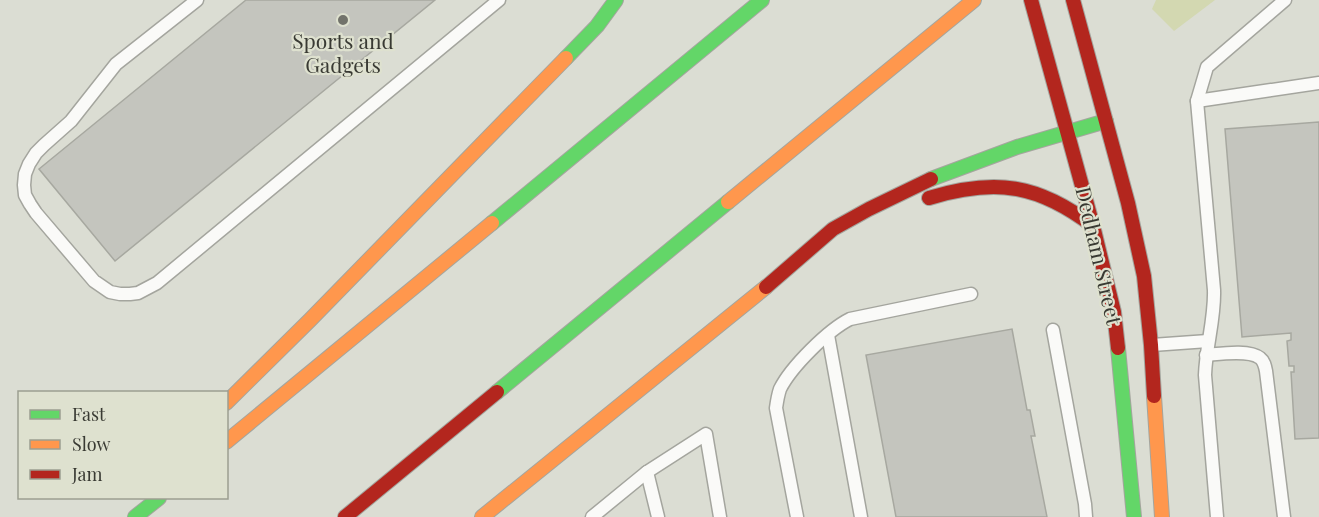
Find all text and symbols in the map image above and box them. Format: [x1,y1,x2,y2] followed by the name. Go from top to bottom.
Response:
[336,13,350,27] marker: Sports and Gadgets
[292,26,394,78] place label: Sports and Gadgets
[1070,184,1130,328] street label: Dedham Street
[18,391,228,499] legend
[72,402,106,426] text: Fast
[72,432,110,456] text: Slow
[71,462,102,486] text: Jam

